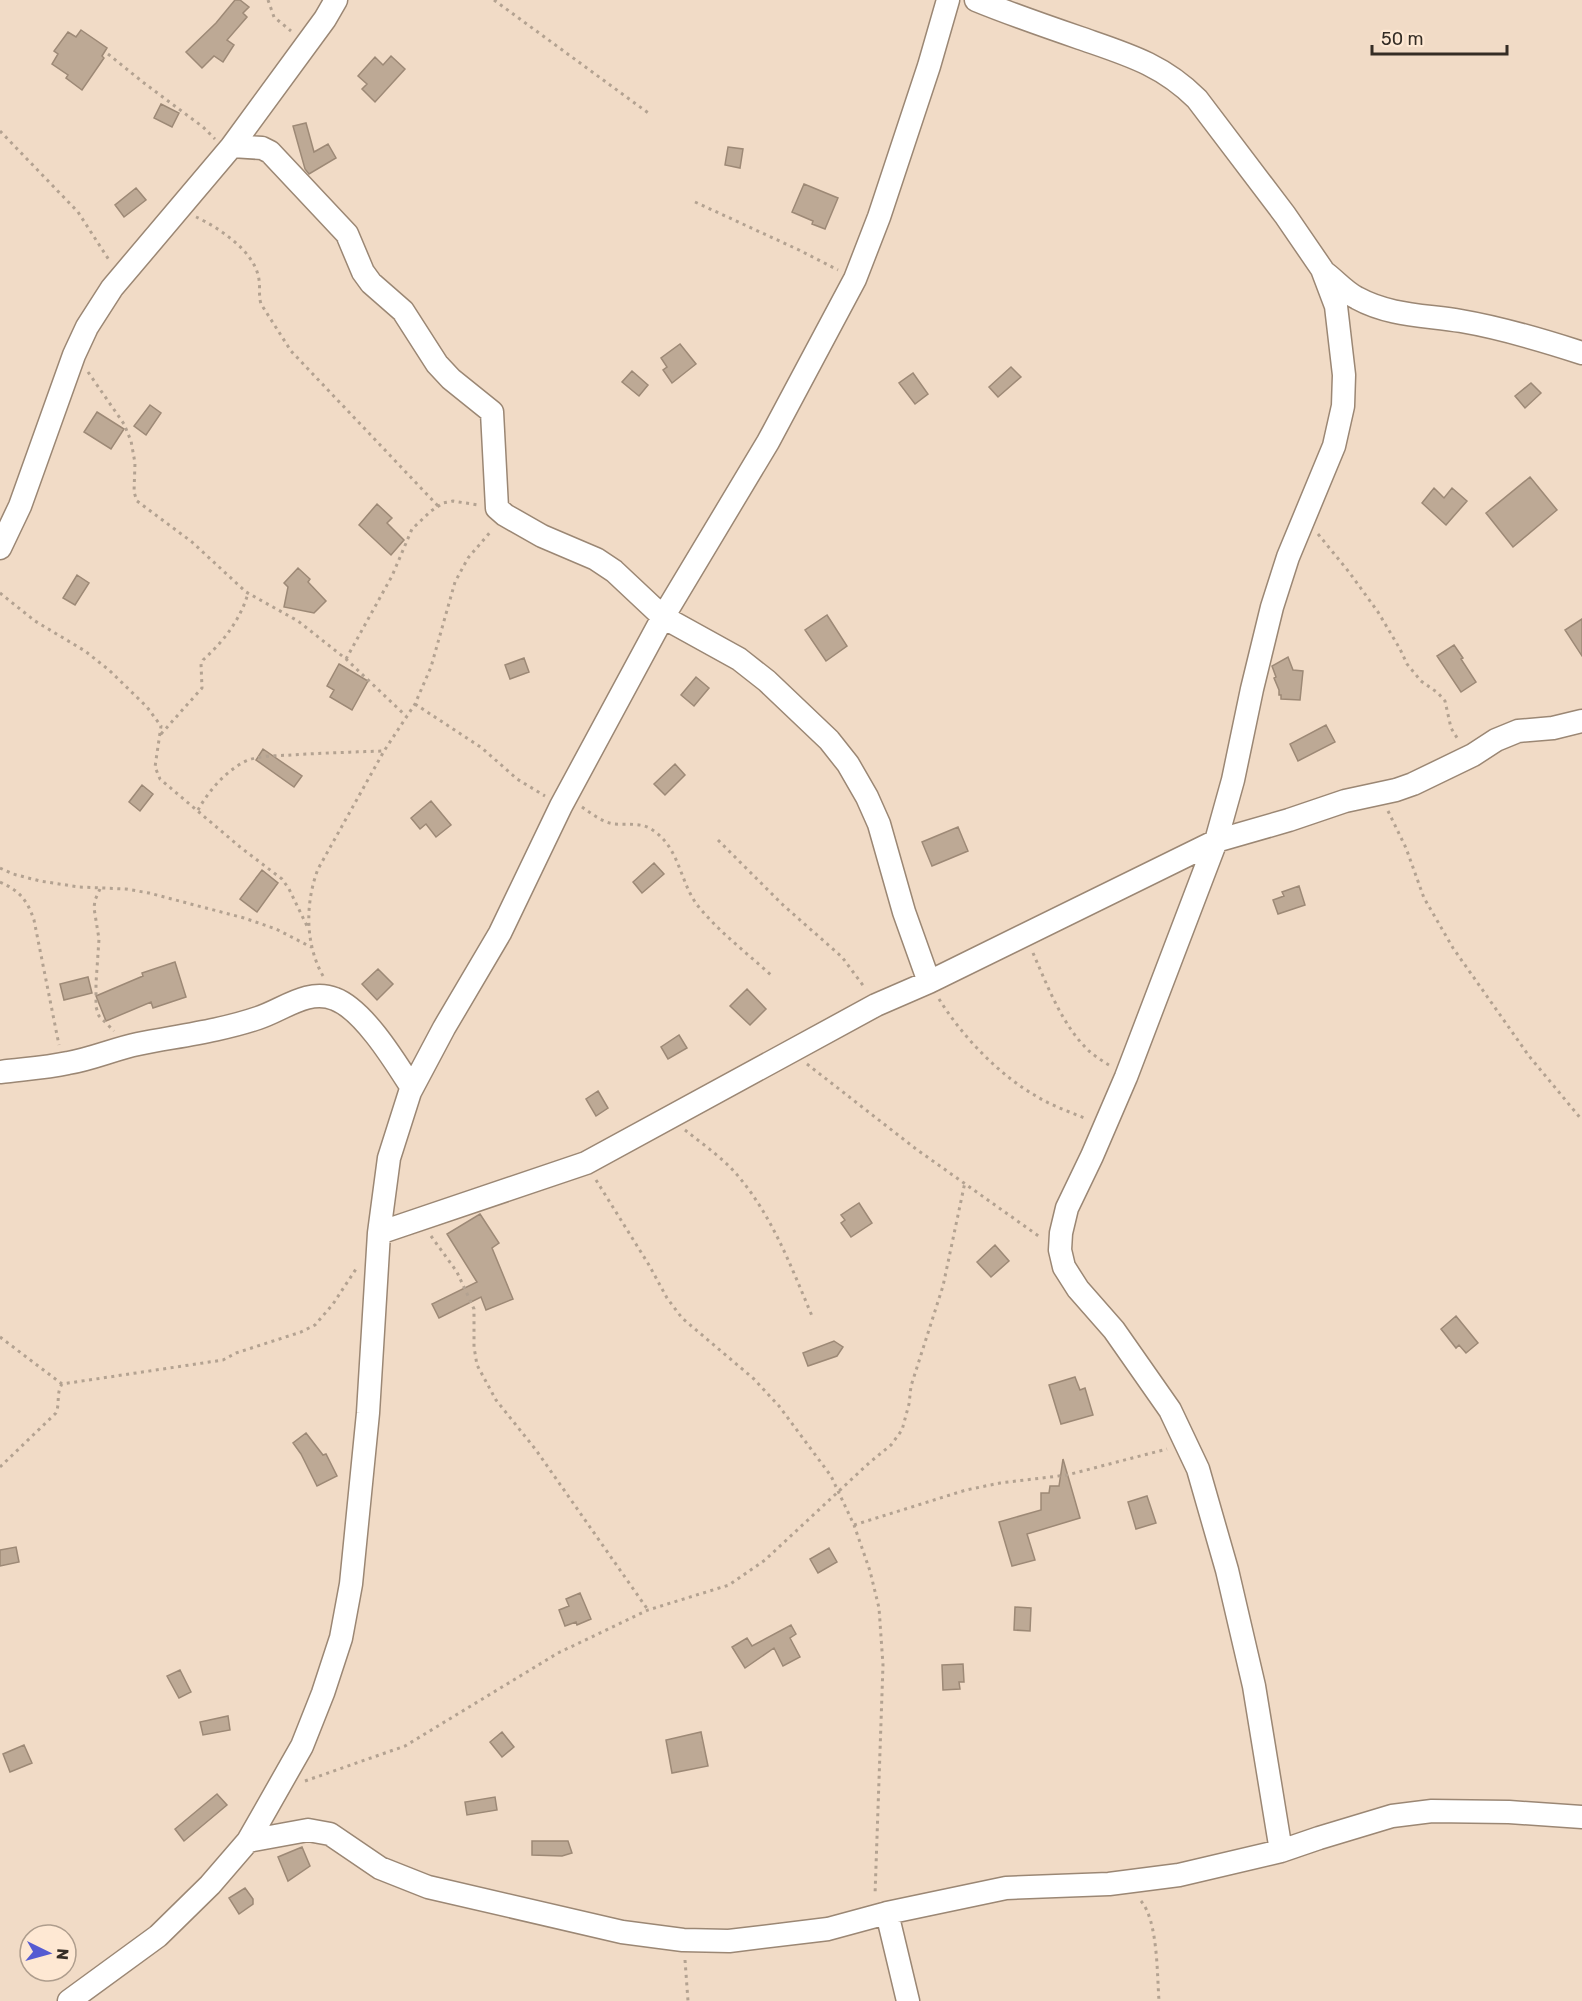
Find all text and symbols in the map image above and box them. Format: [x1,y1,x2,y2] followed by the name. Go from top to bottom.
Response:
[1372,18,1507,56] scale bar
[1381,28,1424,50] text: 50 m
[18,1923,78,1983] north arrow
[52,1948,72,1961] text: N

